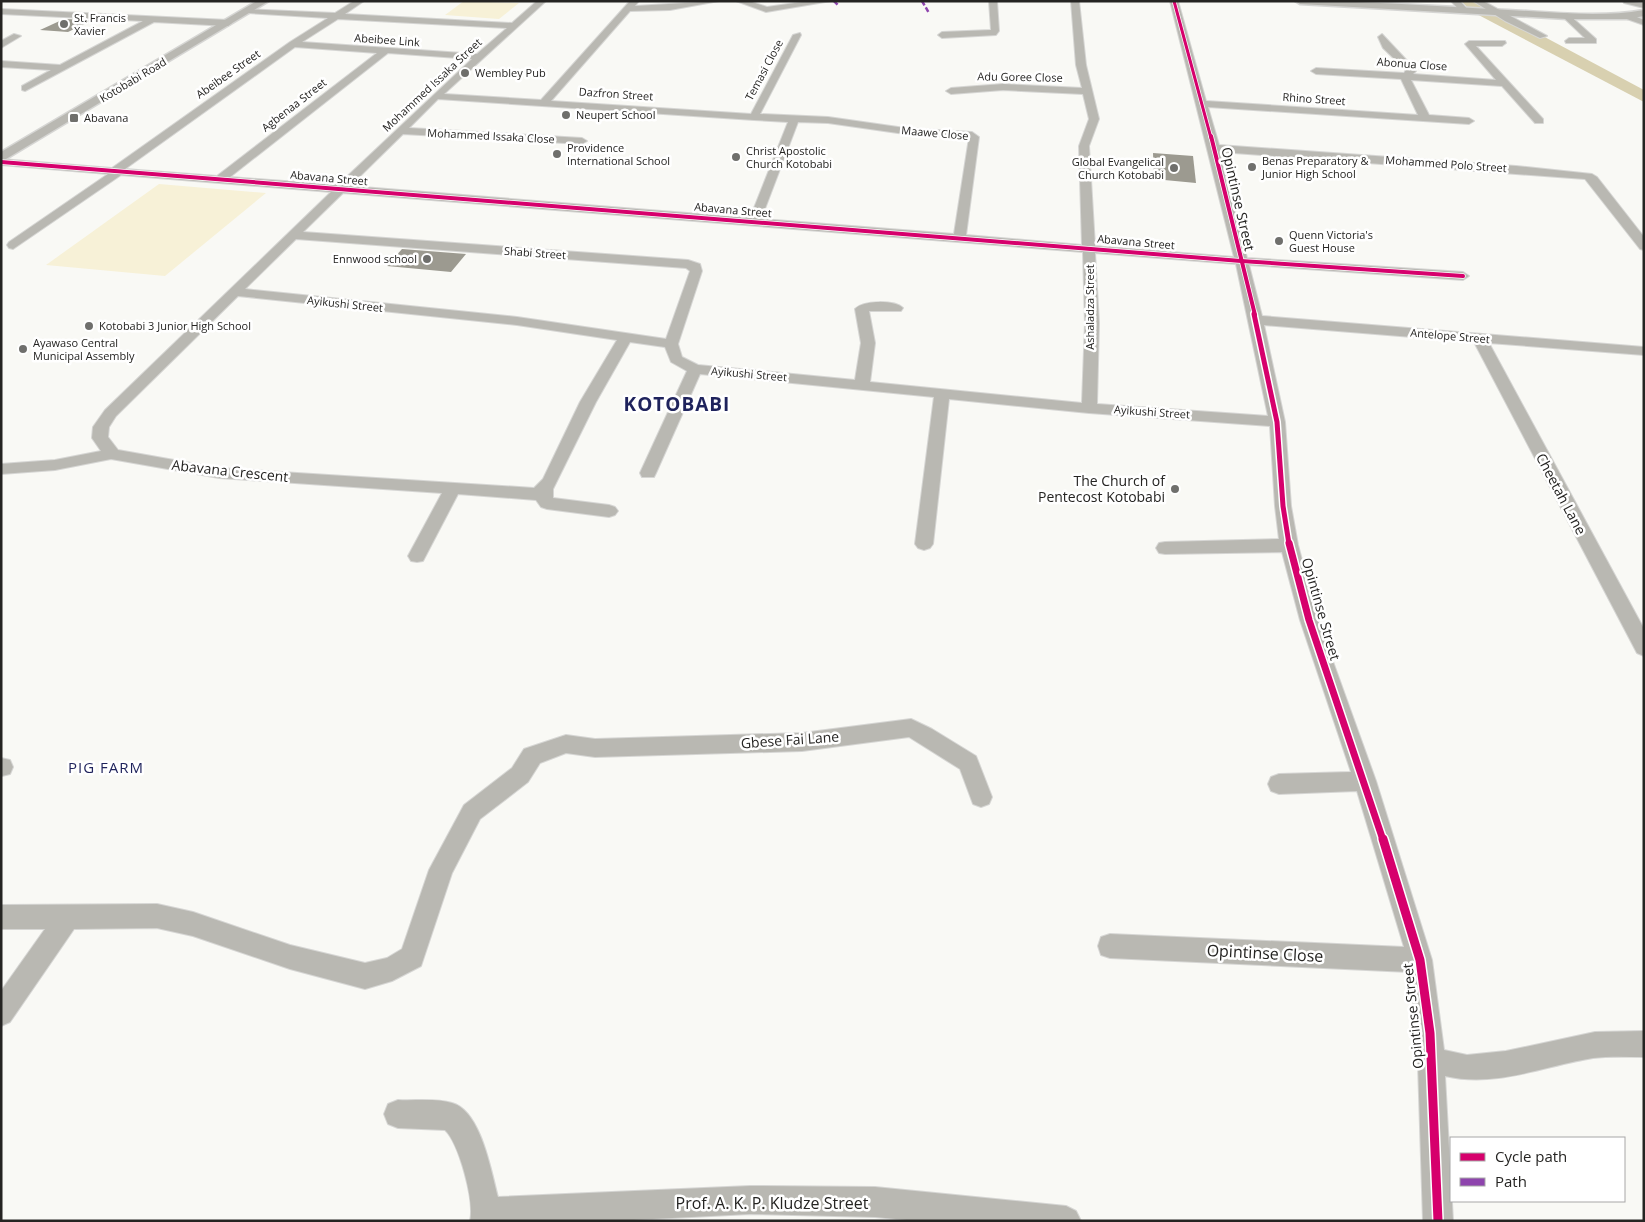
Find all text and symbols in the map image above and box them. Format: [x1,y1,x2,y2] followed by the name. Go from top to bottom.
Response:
[74,10,126,38] place label: St. Francis Xavier
[58,18,70,30] marker: St. Francis Xavier
[354,30,421,49] street label: Abeibee Link
[379,35,485,135] street label: Mohammed Issaka Street
[741,37,786,103] street label: Temasi Close
[193,46,263,101] street label: Abeibee Street
[97,54,169,105] street label: Kotobabi Road
[1376,54,1448,73] street label: Abonua Close
[475,65,546,80] place label: Wembley Pub
[459,67,471,79] marker: Wembley Pub
[977,68,1063,85] street label: Adu Goree Close
[258,75,329,135] street label: Agbenaa Street
[578,83,654,104] street label: Dazfron Street
[1282,89,1346,108] street label: Rhino Street
[576,107,655,122] place label: Neupert School
[560,109,572,121] marker: Neupert School
[84,110,128,125] place label: Abavana
[68,112,80,124] marker: Abavana
[901,122,969,143] street label: Maawe Close
[427,125,555,146] street label: Mohammed Issaka Close
[567,140,670,168] place label: Providence International School
[746,143,832,171] place label: Christ Apostolic Church Kotobabi
[1217,145,1260,253] street label: Opintinse Street
[551,148,563,160] marker: Providence International School
[730,151,742,163] marker: Christ Apostolic Church Kotobabi
[1385,152,1507,175] street label: Mohammed Polo Street
[1261,153,1368,181] place label: Benas Preparatory & Junior High School
[1072,154,1164,182] place label: Global Evangelical Church Kotobabi
[1246,161,1258,173] marker: Benas Preparatory & Junior High School
[1168,162,1180,174] marker: Global Evangelical Church Kotobabi
[290,167,369,188] street label: Abavana Street
[694,199,773,220] street label: Abavana Street
[1289,227,1373,255] place label: Quenn Victoria's Guest House
[1097,231,1176,252] street label: Abavana Street
[1273,235,1285,247] marker: Quenn Victoria's Guest House
[504,243,567,262] street label: Shabi Street
[333,251,417,266] place label: Ennwood school
[421,253,433,265] marker: Ennwood school
[1082,264,1097,350] street label: Ashaladza Street
[306,292,384,315] street label: Ayikushi Street
[99,318,251,333] place label: Kotobabi 3 Junior High School
[83,320,95,332] marker: Kotobabi 3 Junior High School
[1410,325,1490,346] street label: Antelope Street
[33,335,135,363] place label: Ayawaso Central Municipal Assembly
[17,343,29,355] marker: Ayawaso Central Municipal Assembly
[710,363,788,384] street label: Ayikushi Street
[624,391,730,417] district label: KOTOBABI
[1114,401,1191,422] street label: Ayikushi Street
[1532,450,1591,538] street label: Cheetah Lane
[171,455,289,486] street label: Abavana Crescent
[1038,471,1166,506] place label: The Church of Pentecost Kotobabi
[1169,483,1181,495] marker: The Church of Pentecost Kotobabi
[1298,555,1345,662] street label: Opintinse Street
[740,727,840,752] street label: Gbese Fai Lane
[68,757,144,777] district label: PIG FARM
[1206,939,1324,967] street label: Opintinse Close
[1398,962,1427,1070] street label: Opintinse Street
[1450,1137,1625,1202] legend
[1495,1146,1567,1166] text: Cycle path
[1495,1171,1527,1191] text: Path
[676,1192,869,1214] street label: Prof. A. K. P. Kludze Street

